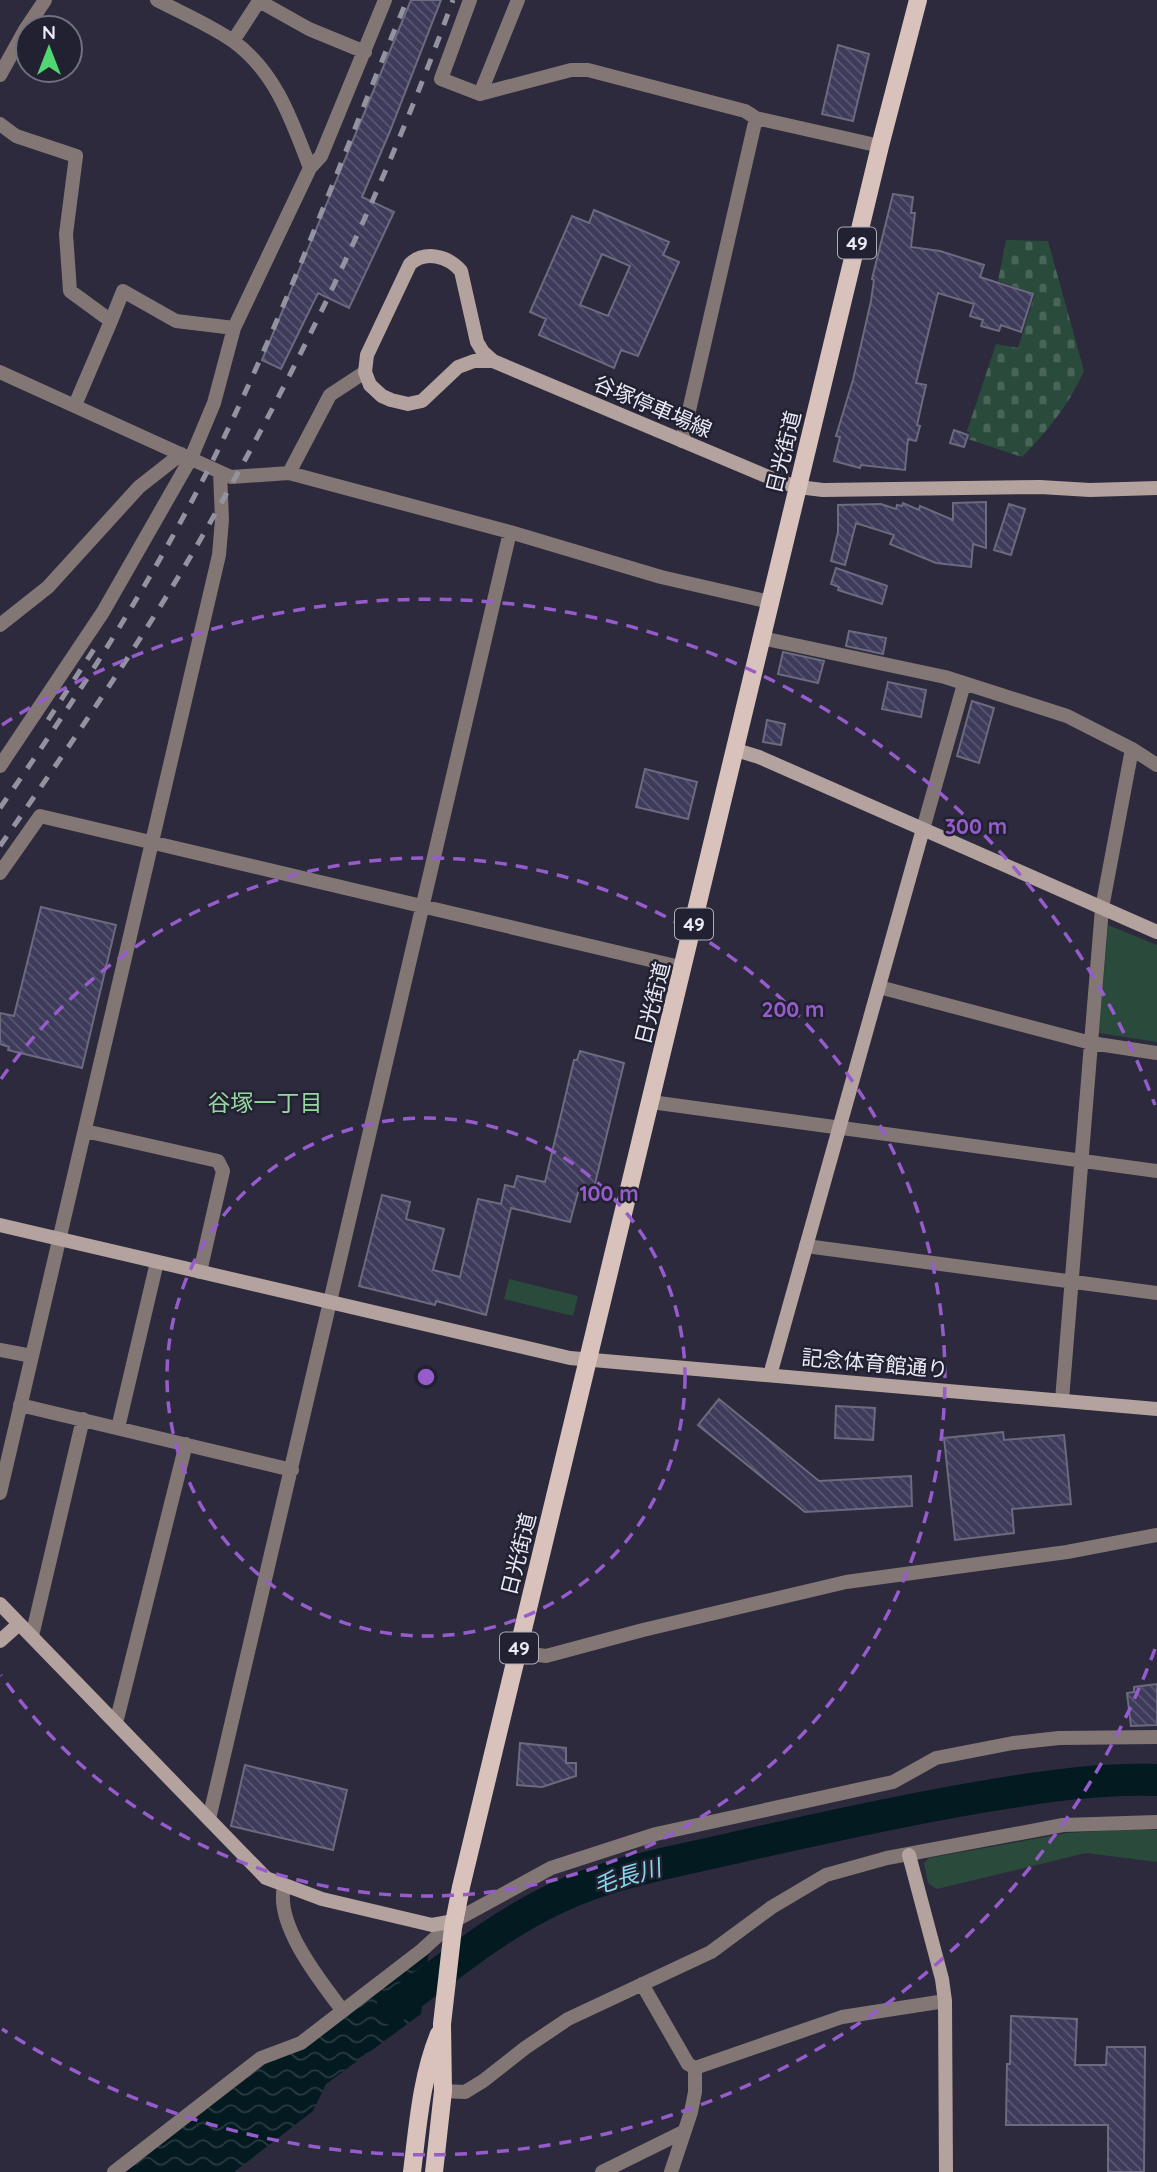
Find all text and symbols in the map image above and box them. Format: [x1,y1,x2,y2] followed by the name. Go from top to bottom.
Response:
[14,14,84,84] north arrow
[42,20,56,44] text: N
[838,228,876,258] road number: 49
[590,369,716,443] street label: 谷塚停車場線
[760,408,806,496] street label: 日光街道
[945,813,1007,839] text: 300 m
[675,908,713,940] road number: 49
[629,959,675,1047] street label: 日光街道
[762,996,824,1022] text: 200 m
[208,1088,323,1117] district label: 谷塚一丁目
[579,1180,639,1206] text: 100 m
[801,1344,949,1382] street label: 記念体育館通り
[414,1365,438,1389] centre of rings
[495,1510,541,1598] street label: 日光街道
[500,1632,538,1664] road number: 49
[590,1852,667,1899] water label: 毛長川

